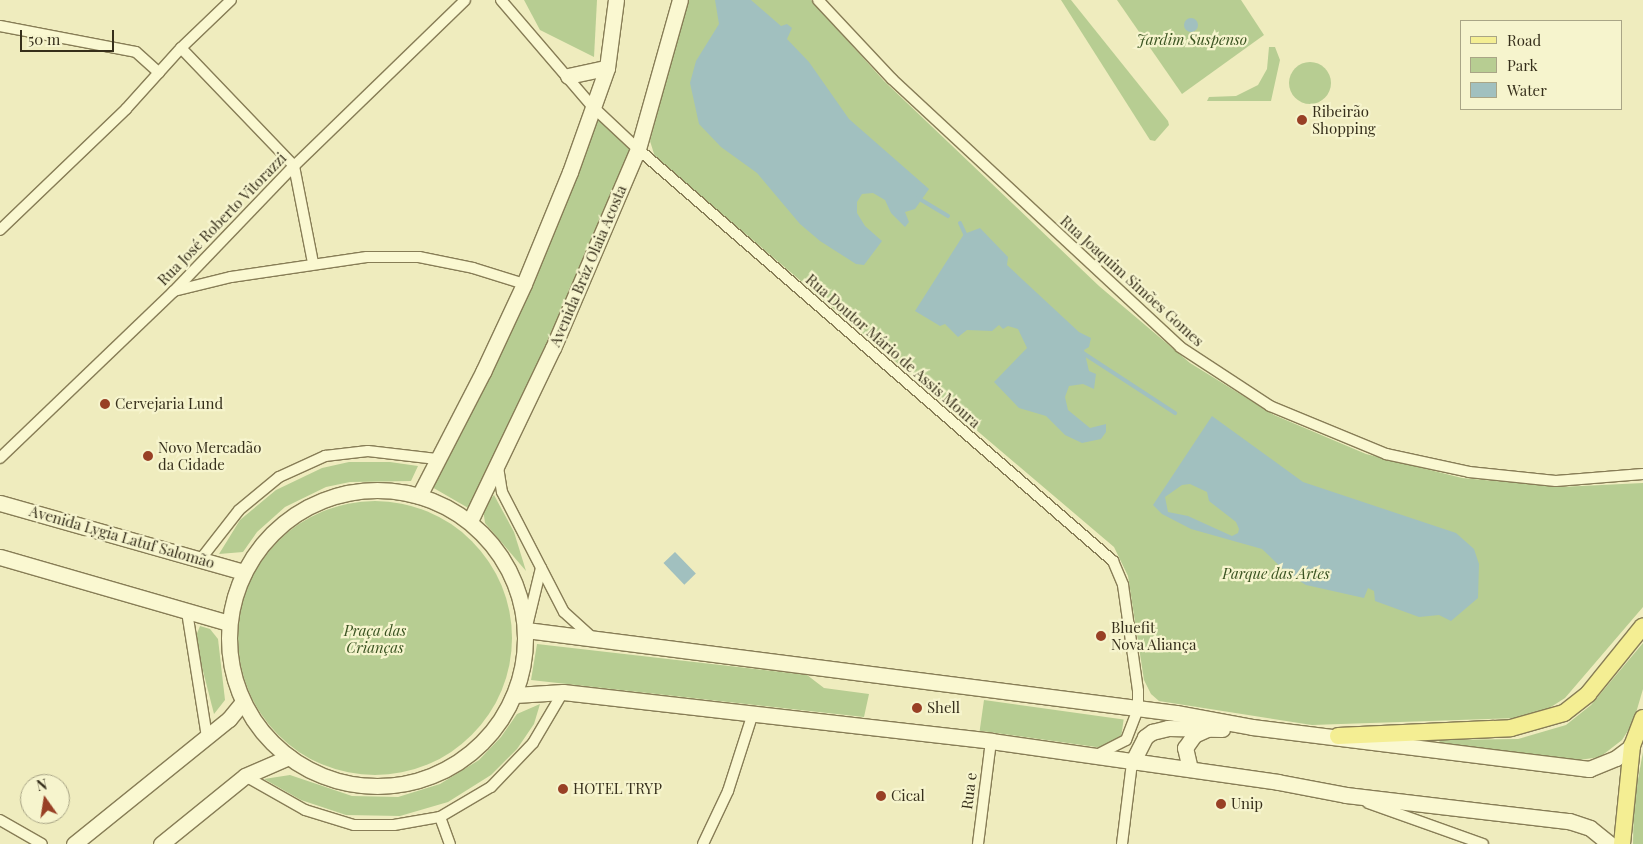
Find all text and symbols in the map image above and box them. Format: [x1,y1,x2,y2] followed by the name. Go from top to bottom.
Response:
[22,20,116,52] scale bar
[1460,20,1623,110] legend
[28,29,60,49] text: 50 m
[1507,30,1541,50] text: Road
[1137,31,1247,49] park label: Jardim Suspenso
[1507,55,1538,75] text: Park
[1507,80,1547,100] text: Water
[1312,102,1376,137] place label: Ribeirão Shopping
[1296,114,1308,126] marker: Ribeirão Shopping
[154,149,290,289] street label: Rua José Roberto Vitorazzi
[546,182,630,350] street label: Avenida Bráz Olaia Acosta
[1056,212,1208,350] street label: Rua Joaquim Simões Gomes
[802,270,984,432] street label: Rua Doutor Mário de Assis Moura
[115,395,223,413] place label: Cervejaria Lund
[99,398,111,410] marker: Cervejaria Lund
[158,438,262,473] place label: Novo Mercadão da Cidade
[142,450,154,462] marker: Novo Mercadão da Cidade
[27,502,217,572] street label: Avenida Lygia Latuf Salomão
[1222,565,1330,583] park label: Parque das Artes
[1111,618,1197,653] place label: Bluefit Nova Aliança
[344,621,406,656] park label: Praça das Crianças
[1095,630,1107,642] marker: Bluefit Nova Aliança
[927,699,960,717] place label: Shell
[911,702,923,714] marker: Shell
[958,771,980,811] street label: Rua e
[20,774,70,824] north arrow
[35,774,49,795] text: N
[573,780,662,798] place label: HOTEL TRYP
[557,783,569,795] marker: HOTEL TRYP
[891,787,925,805] place label: Cical
[875,790,887,802] marker: Cical
[1231,795,1263,813] place label: Unip
[1215,798,1227,810] marker: Unip

